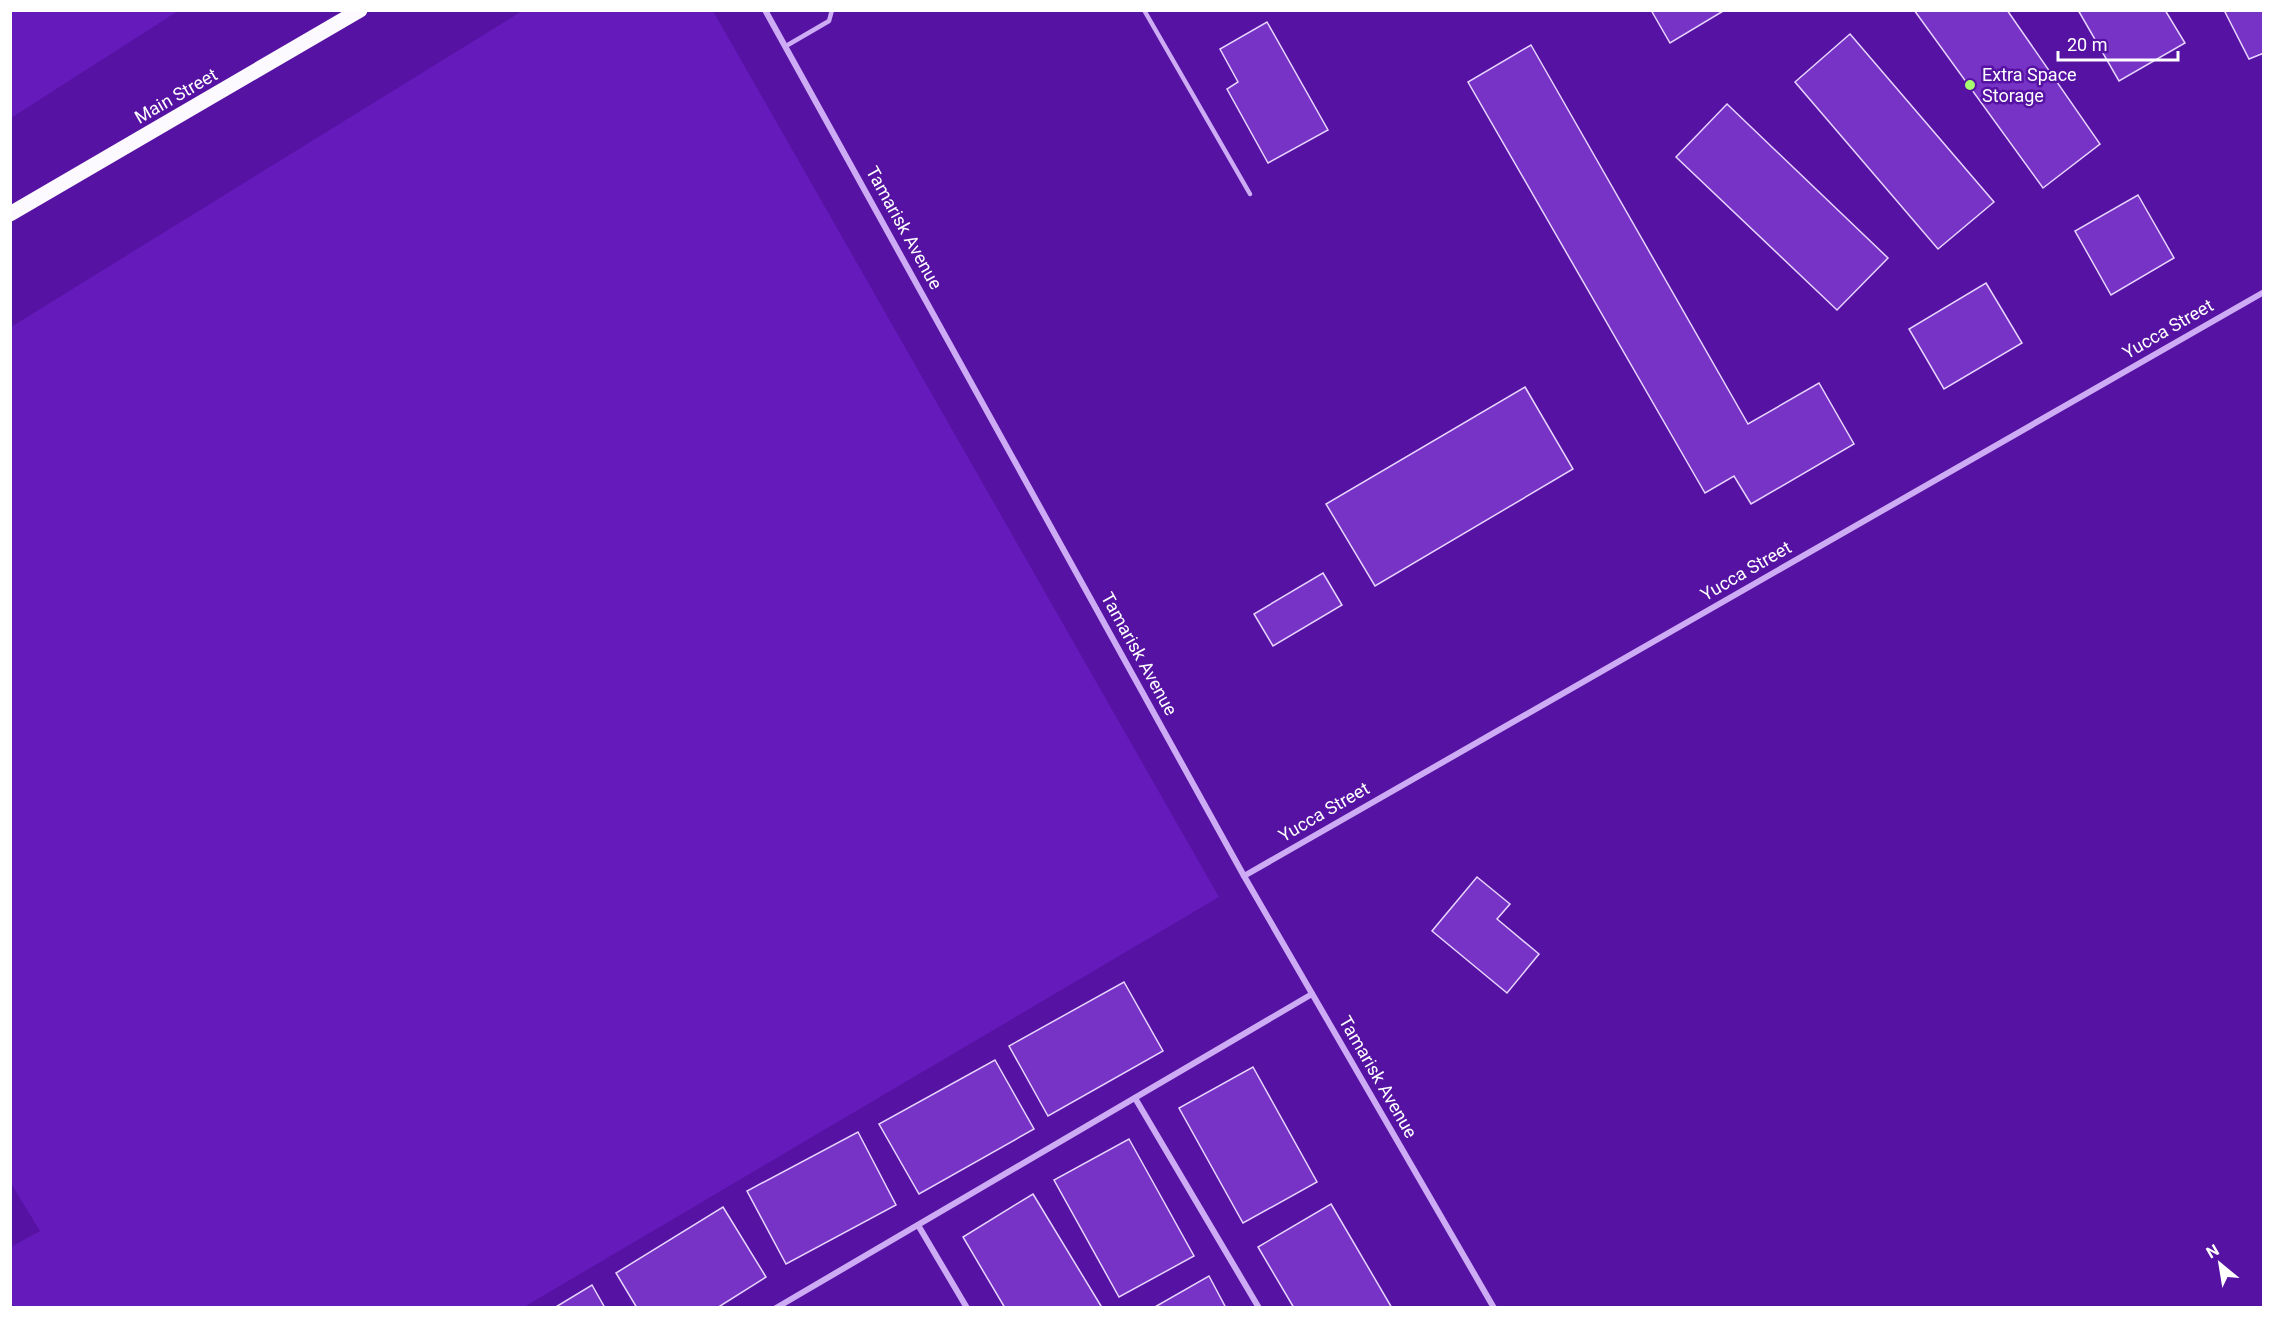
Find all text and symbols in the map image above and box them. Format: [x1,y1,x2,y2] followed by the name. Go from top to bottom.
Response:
[2058,24,2178,62] scale bar
[2067,34,2107,55] text: 20 m
[131,63,221,128] street label: Main Street
[1982,64,2077,106] place label: Extra Space Storage
[1963,78,1977,92] marker: Extra Space Storage
[862,163,947,293] street label: Tamarisk Avenue
[2119,294,2217,363] street label: Yucca Street
[1697,536,1795,605] street label: Yucca Street
[1097,589,1182,719] street label: Tamarisk Avenue
[1275,777,1373,846] street label: Yucca Street
[1335,1012,1422,1141] street label: Tamarisk Avenue
[2190,1234,2250,1294] north arrow
[2203,1240,2222,1262] text: N

